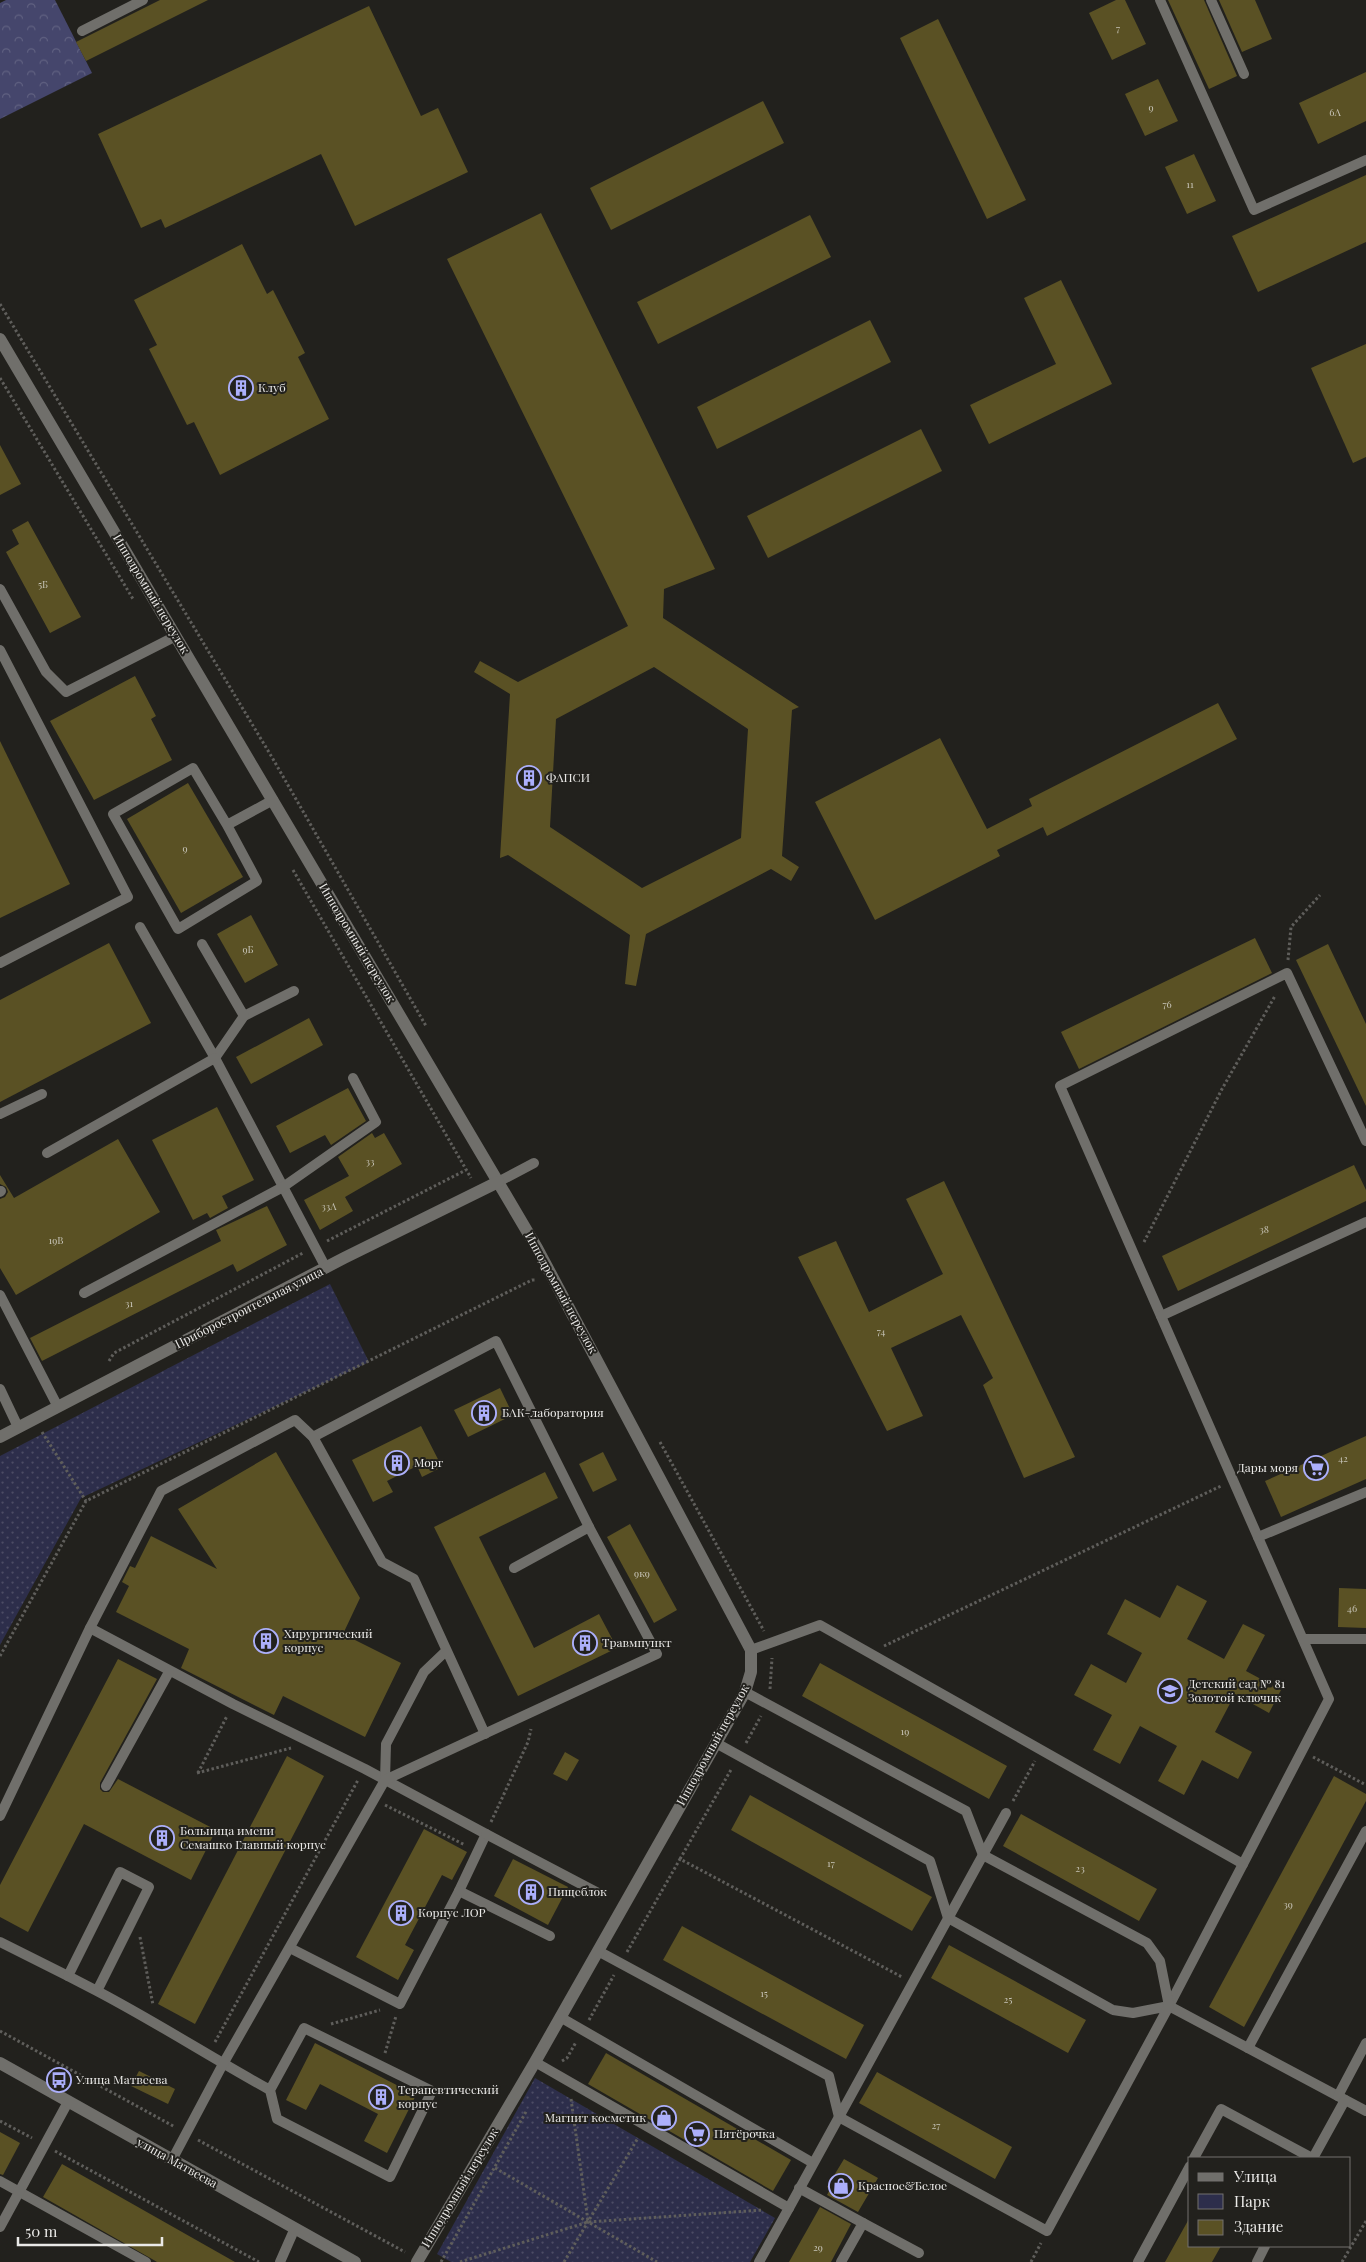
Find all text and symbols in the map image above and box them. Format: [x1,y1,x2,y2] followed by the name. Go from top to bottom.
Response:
[1116,21,1120,35] house number: 7
[1148,100,1154,114] house number: 9
[1329,105,1341,119] house number: 6А
[1186,177,1194,191] house number: 11
[228,375,254,401] building icon: Клуб
[258,379,286,395] place label: Клуб
[110,531,194,656] street label: Ипподромный переулок
[38,577,48,591] house number: 5Б
[516,765,542,791] building icon: ФАПСИ
[546,769,590,785] place label: ФАПСИ
[182,841,188,855] house number: 9
[316,880,400,1005] street label: Ипподромный переулок
[242,942,254,956] house number: 9Б
[1162,997,1172,1011] house number: 76
[365,1154,375,1168] house number: 33
[321,1199,337,1213] house number: 33А
[1259,1222,1269,1236] house number: 38
[522,1229,602,1356] street label: Ипподромный переулок
[48,1233,64,1247] house number: 19В
[172,1263,325,1352] street label: Приборостроительная улица
[125,1296,133,1310] house number: 31
[877,1324,885,1338] house number: 74
[471,1400,497,1426] building icon: БАК-лаборатория
[502,1404,604,1420] place label: БАК-лаборатория
[384,1450,410,1476] building icon: Морг
[1338,1451,1348,1465] house number: 42
[414,1454,444,1470] place label: Морг
[1303,1455,1329,1481] supermarket icon: Дары моря
[1237,1459,1299,1475] place label: Дары моря
[634,1566,650,1580] house number: 9к9
[1347,1601,1357,1615] house number: 46
[284,1625,373,1655] place label: Хирургический корпус
[253,1628,279,1654] building icon: Хирургический корпус
[572,1630,598,1656] building icon: Травмпункт
[602,1634,672,1650] place label: Травмпункт
[1188,1675,1286,1705] place label: Детский сад № 81 Золотой ключик
[1157,1678,1183,1704] school or university icon: Детский сад № 81 Золотой ключик
[672,1681,752,1808] street label: Ипподромный переулок
[901,1724,909,1738] house number: 19
[180,1822,326,1852] place label: Больница имени Семашко Главный корпус
[149,1825,175,1851] building icon: Больница имени Семашко Главный корпус
[827,1856,835,1870] house number: 17
[1075,1861,1085,1875] house number: 23
[518,1879,544,1905] building icon: Пищеблок
[548,1883,607,1899] place label: Пищеблок
[1283,1897,1293,1911] house number: 39
[388,1900,414,1926] building icon: Корпус ЛОР
[418,1904,486,1920] place label: Корпус ЛОР
[760,1986,768,2000] house number: 15
[1004,1992,1012,2006] house number: 25
[46,2067,72,2093] bus stop icon: Улица Матвеева
[75,2071,168,2087] place label: Улица Матвеева
[398,2081,499,2111] place label: Терапевтический корпус
[368,2084,394,2110] building icon: Терапевтический корпус
[651,2105,677,2131] shop icon: Магнит косметик
[545,2109,646,2125] place label: Магнит косметик
[932,2118,940,2132] house number: 27
[684,2121,710,2147] supermarket icon: Пятёрочка
[417,2125,501,2250] street label: Ипподромный переулок
[714,2125,775,2141] place label: Пятёрочка
[134,2133,221,2191] street label: улица Матвеева
[1188,2157,1351,2247] legend
[1233,2166,1277,2186] text: Улица
[828,2173,854,2199] shop icon: Красное&Белое
[858,2177,947,2193] place label: Красное&Белое
[1234,2191,1270,2211] text: Парк
[18,2214,161,2246] scale bar
[1234,2216,1283,2236] text: Здание
[25,2221,58,2241] text: 50 m
[813,2240,823,2254] house number: 29

